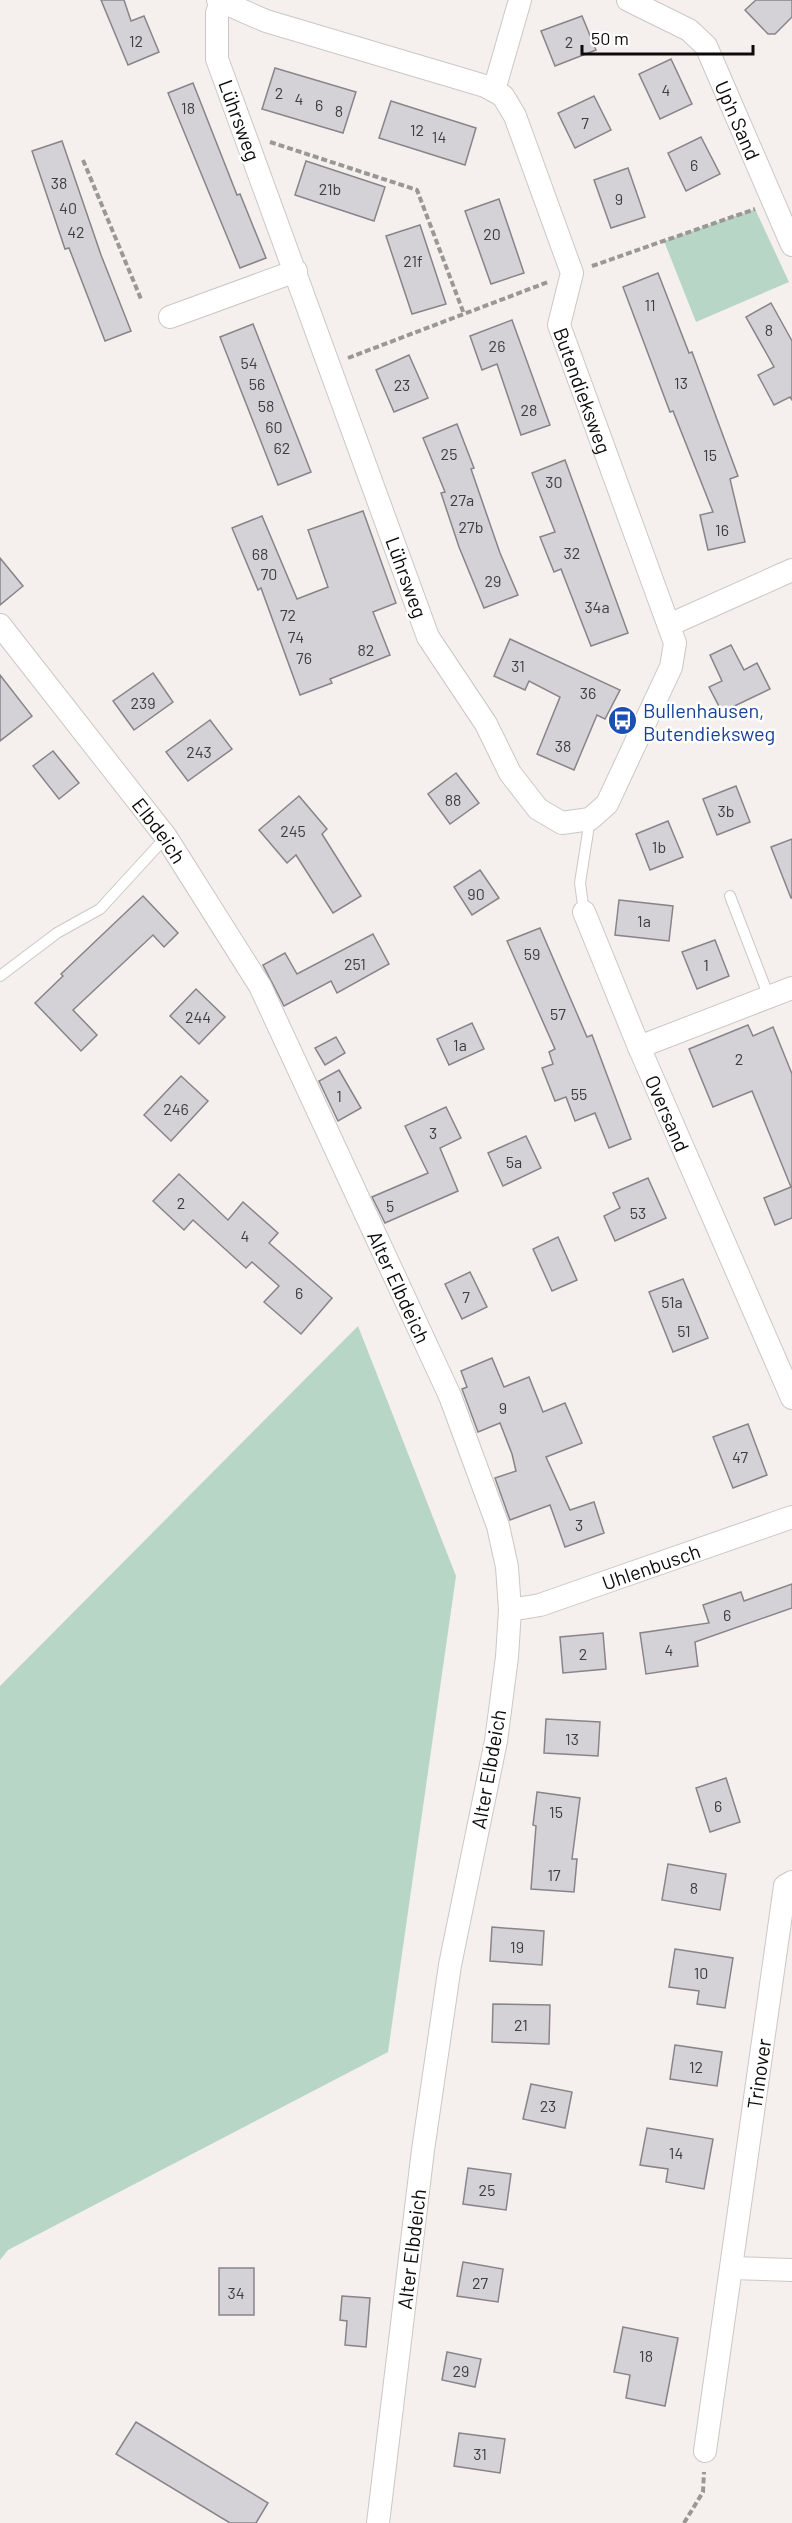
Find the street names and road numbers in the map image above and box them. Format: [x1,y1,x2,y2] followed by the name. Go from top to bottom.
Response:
[214,76,266,164] street label: Lührsweg
[710,77,766,163] street label: Up'n Sand
[549,324,617,457] street label: Butendieksweg
[381,533,433,621] street label: Lührsweg
[128,793,191,867] street label: Elbdeich
[641,1071,695,1155] street label: Oversand
[363,1227,436,1347] street label: Alter Elbdeich
[599,1538,703,1594] street label: Uhlenbusch
[466,1707,510,1831] street label: Alter Elbdeich
[742,2037,775,2111] street label: Trinover
[392,2187,430,2311] street label: Alter Elbdeich

